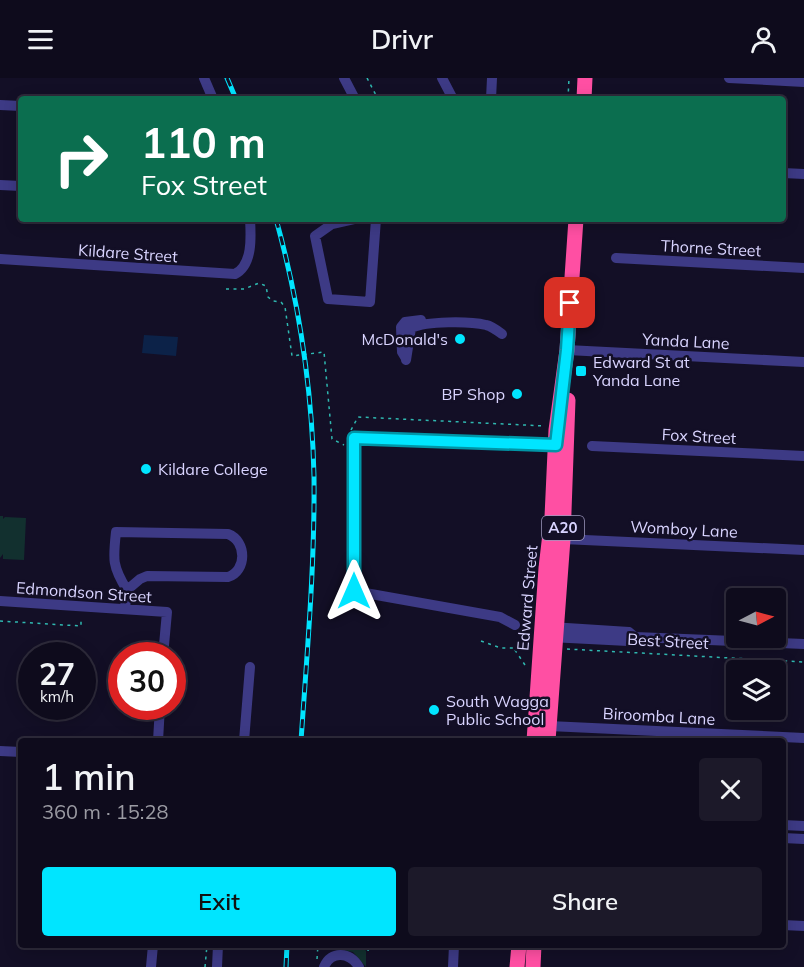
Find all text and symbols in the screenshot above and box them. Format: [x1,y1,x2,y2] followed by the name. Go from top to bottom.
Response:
[371,22,433,56] text: Drivr
[24,23,57,56] icon: menu
[747,23,780,56] icon: person
[141,116,266,169] text: 110 m
[42,120,120,198] icon: right
[141,168,267,202] text: Fox Street
[660,235,762,261] street label: Thorne Street
[78,240,179,266] street label: Kildare Street
[544,277,595,328] pin
[553,286,586,319] icon: arrive
[361,329,448,349] place label: McDonald's
[641,329,730,353] street label: Yanda Lane
[453,332,467,346] marker: McDonald's
[592,352,690,390] place label: Edward St at Yanda Lane
[574,364,588,378] marker: Edward St at Yanda Lane
[441,384,505,404] place label: BP Shop
[510,387,524,401] marker: BP Shop
[661,424,737,448] street label: Fox Street
[158,459,268,479] place label: Kildare College
[139,462,153,476] marker: Kildare College
[542,516,584,540] road number: A20
[630,516,738,542] street label: Womboy Lane
[512,544,542,652] street label: Edward Street
[322,559,386,623] position arrow
[15,577,153,607] street label: Edmondson Street
[726,588,786,648] north arrow
[726,588,786,720] map controls
[627,629,710,653] street label: Best Street
[108,642,186,720] speed limit sign: 30
[39,655,75,693] text: 27
[726,660,786,720] button: layers
[40,687,74,706] text: km/h
[446,691,549,729] place label: South Wagga Public School
[427,703,441,717] marker: South Wagga Public School
[602,703,716,729] street label: Biroomba Lane
[42,754,136,799] text: 1 min
[699,758,762,821] button: close
[42,799,168,824] text: 360 m · 15:28
[42,867,396,936] button: Exit
[408,867,762,936] button: Share

